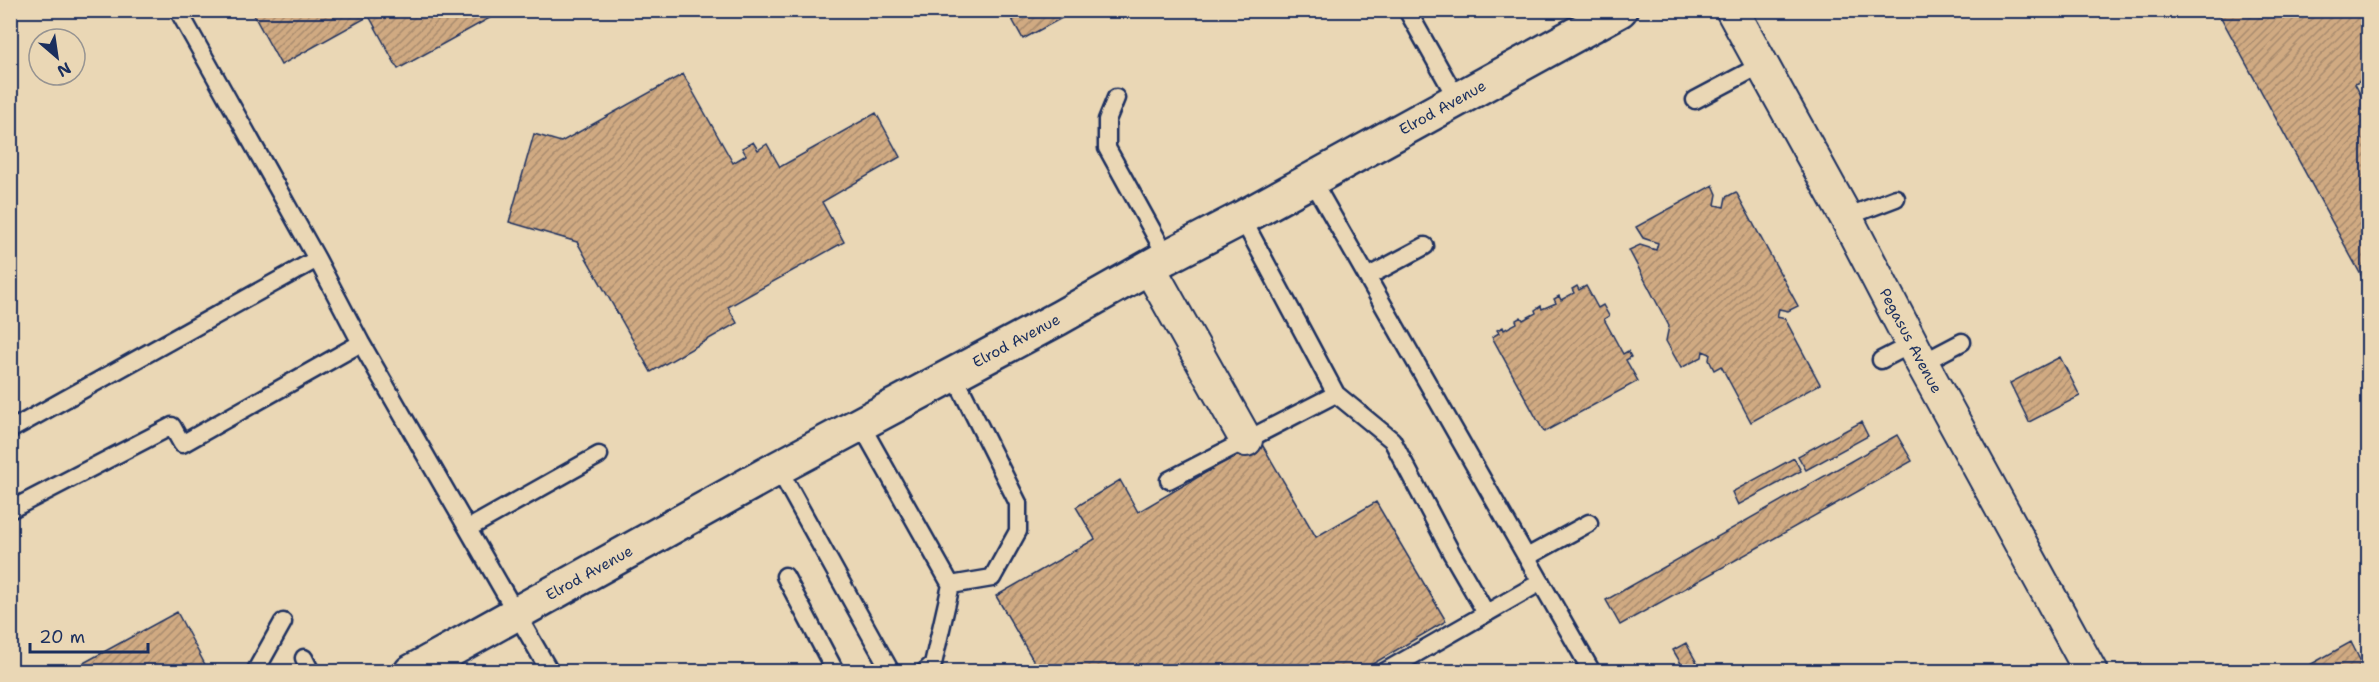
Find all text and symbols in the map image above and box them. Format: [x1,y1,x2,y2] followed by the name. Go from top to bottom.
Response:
[27,27,87,87] north arrow
[53,57,75,82] text: N
[1396,76,1490,140] street label: Elrod Avenue
[1875,285,1947,397] street label: Pegasus Avenue
[969,309,1064,372] street label: Elrod Avenue
[542,541,636,605] street label: Elrod Avenue
[30,616,148,654] scale bar
[39,625,85,649] text: 20 m

